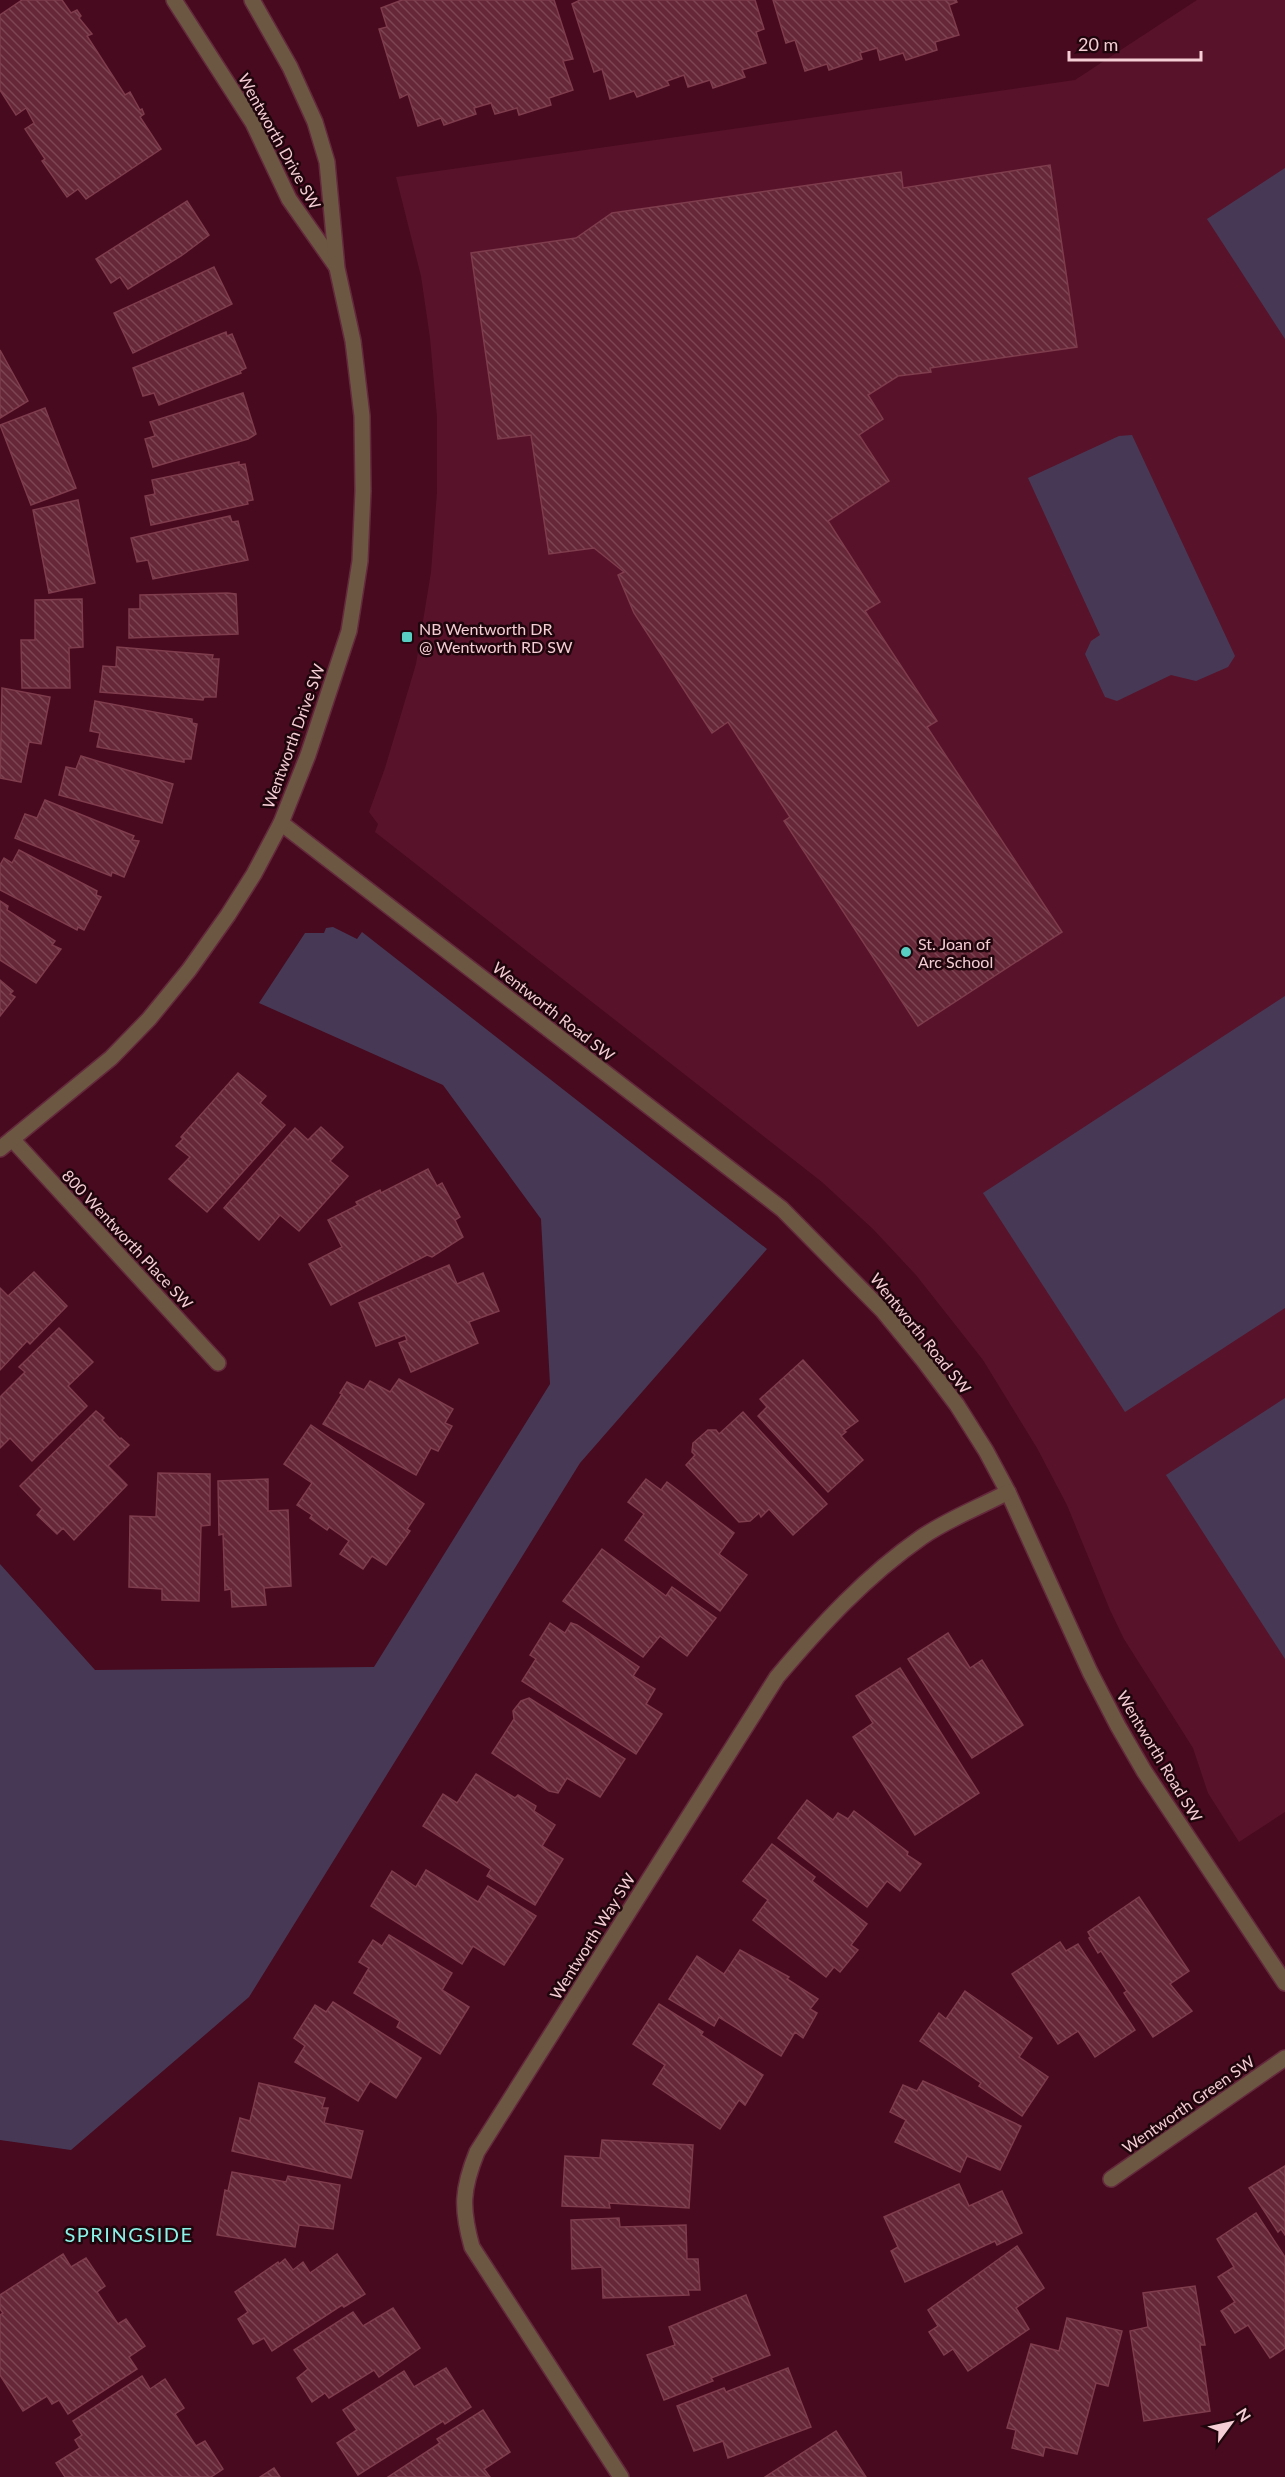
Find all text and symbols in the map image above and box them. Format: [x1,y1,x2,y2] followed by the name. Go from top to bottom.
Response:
[1069,24,1201,62] scale bar
[1078,33,1118,55] text: 20 m
[235,70,325,213] street label: Wentworth Drive SW
[419,619,573,656] place label: NB Wentworth DR @ Wentworth RD SW
[400,630,414,644] marker: NB Wentworth DR @ Wentworth RD SW
[258,661,328,811] street label: Wentworth Drive SW
[918,934,993,971] place label: St. Joan of Arc School
[899,945,913,959] marker: St. Joan of Arc School
[489,957,619,1065] street label: Wentworth Road SW
[59,1166,198,1313] street label: 800 Wentworth Place SW
[867,1269,976,1397] street label: Wentworth Road SW
[1113,1687,1207,1825] street label: Wentworth Road SW
[545,1869,639,2003] street label: Wentworth Way SW
[1118,2051,1258,2157] street label: Wentworth Green SW
[64,2222,194,2246] district label: SPRINGSIDE
[1201,2393,1261,2453] north arrow
[1233,2404,1255,2425] text: N

